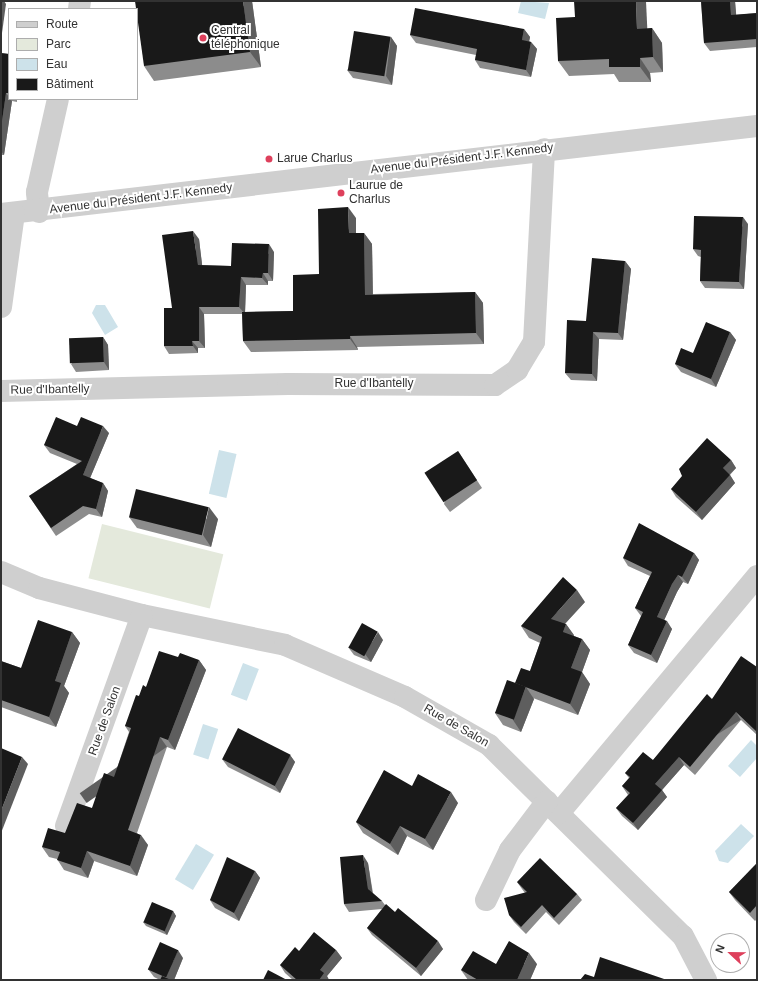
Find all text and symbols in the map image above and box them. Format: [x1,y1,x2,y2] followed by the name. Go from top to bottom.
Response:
[8,8,138,100] legend
[46,17,78,31] text: Route
[211,24,280,52] place label: Central téléphonique
[198,33,208,43] marker: Central téléphonique
[46,37,71,51] text: Parc
[46,57,67,71] text: Eau
[46,77,93,91] text: Bâtiment
[370,141,554,177] street label: Avenue du Président J.F. Kennedy
[277,152,352,166] place label: Larue Charlus
[264,154,274,164] marker: Larue Charlus
[349,179,403,207] place label: Laurue de Charlus
[49,181,233,217] street label: Avenue du Président J.F. Kennedy
[336,188,346,198] marker: Laurue de Charlus
[334,377,414,391] street label: Rue d'Ibantelly
[10,382,90,398] street label: Rue d'Ibantelly
[86,684,124,758] street label: Rue de Salon
[421,702,491,750] street label: Rue de Salon
[710,933,750,973] north arrow
[713,943,727,955] text: N

